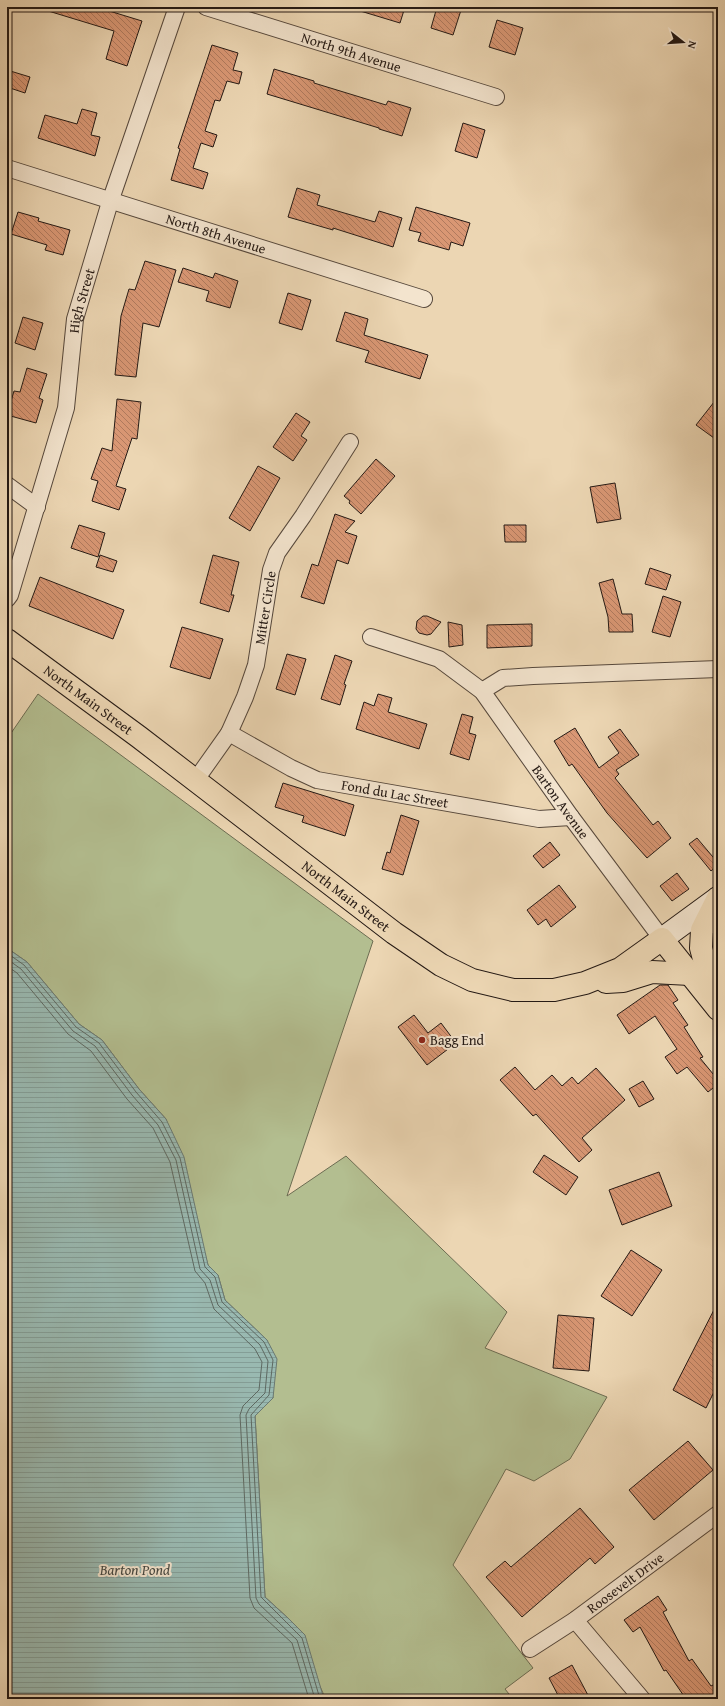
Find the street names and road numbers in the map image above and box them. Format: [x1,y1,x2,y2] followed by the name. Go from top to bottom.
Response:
[299,27,404,77] street label: North 9th Avenue
[163,209,269,259] street label: North 8th Avenue
[64,266,100,334] street label: High Street
[249,569,281,646] street label: Mitter Circle
[40,660,137,739] street label: North Main Street
[527,761,594,843] street label: Barton Avenue
[340,774,450,813] street label: Fond du Lac Street
[298,856,394,937] street label: North Main Street
[583,1547,668,1618] street label: Roosevelt Drive

